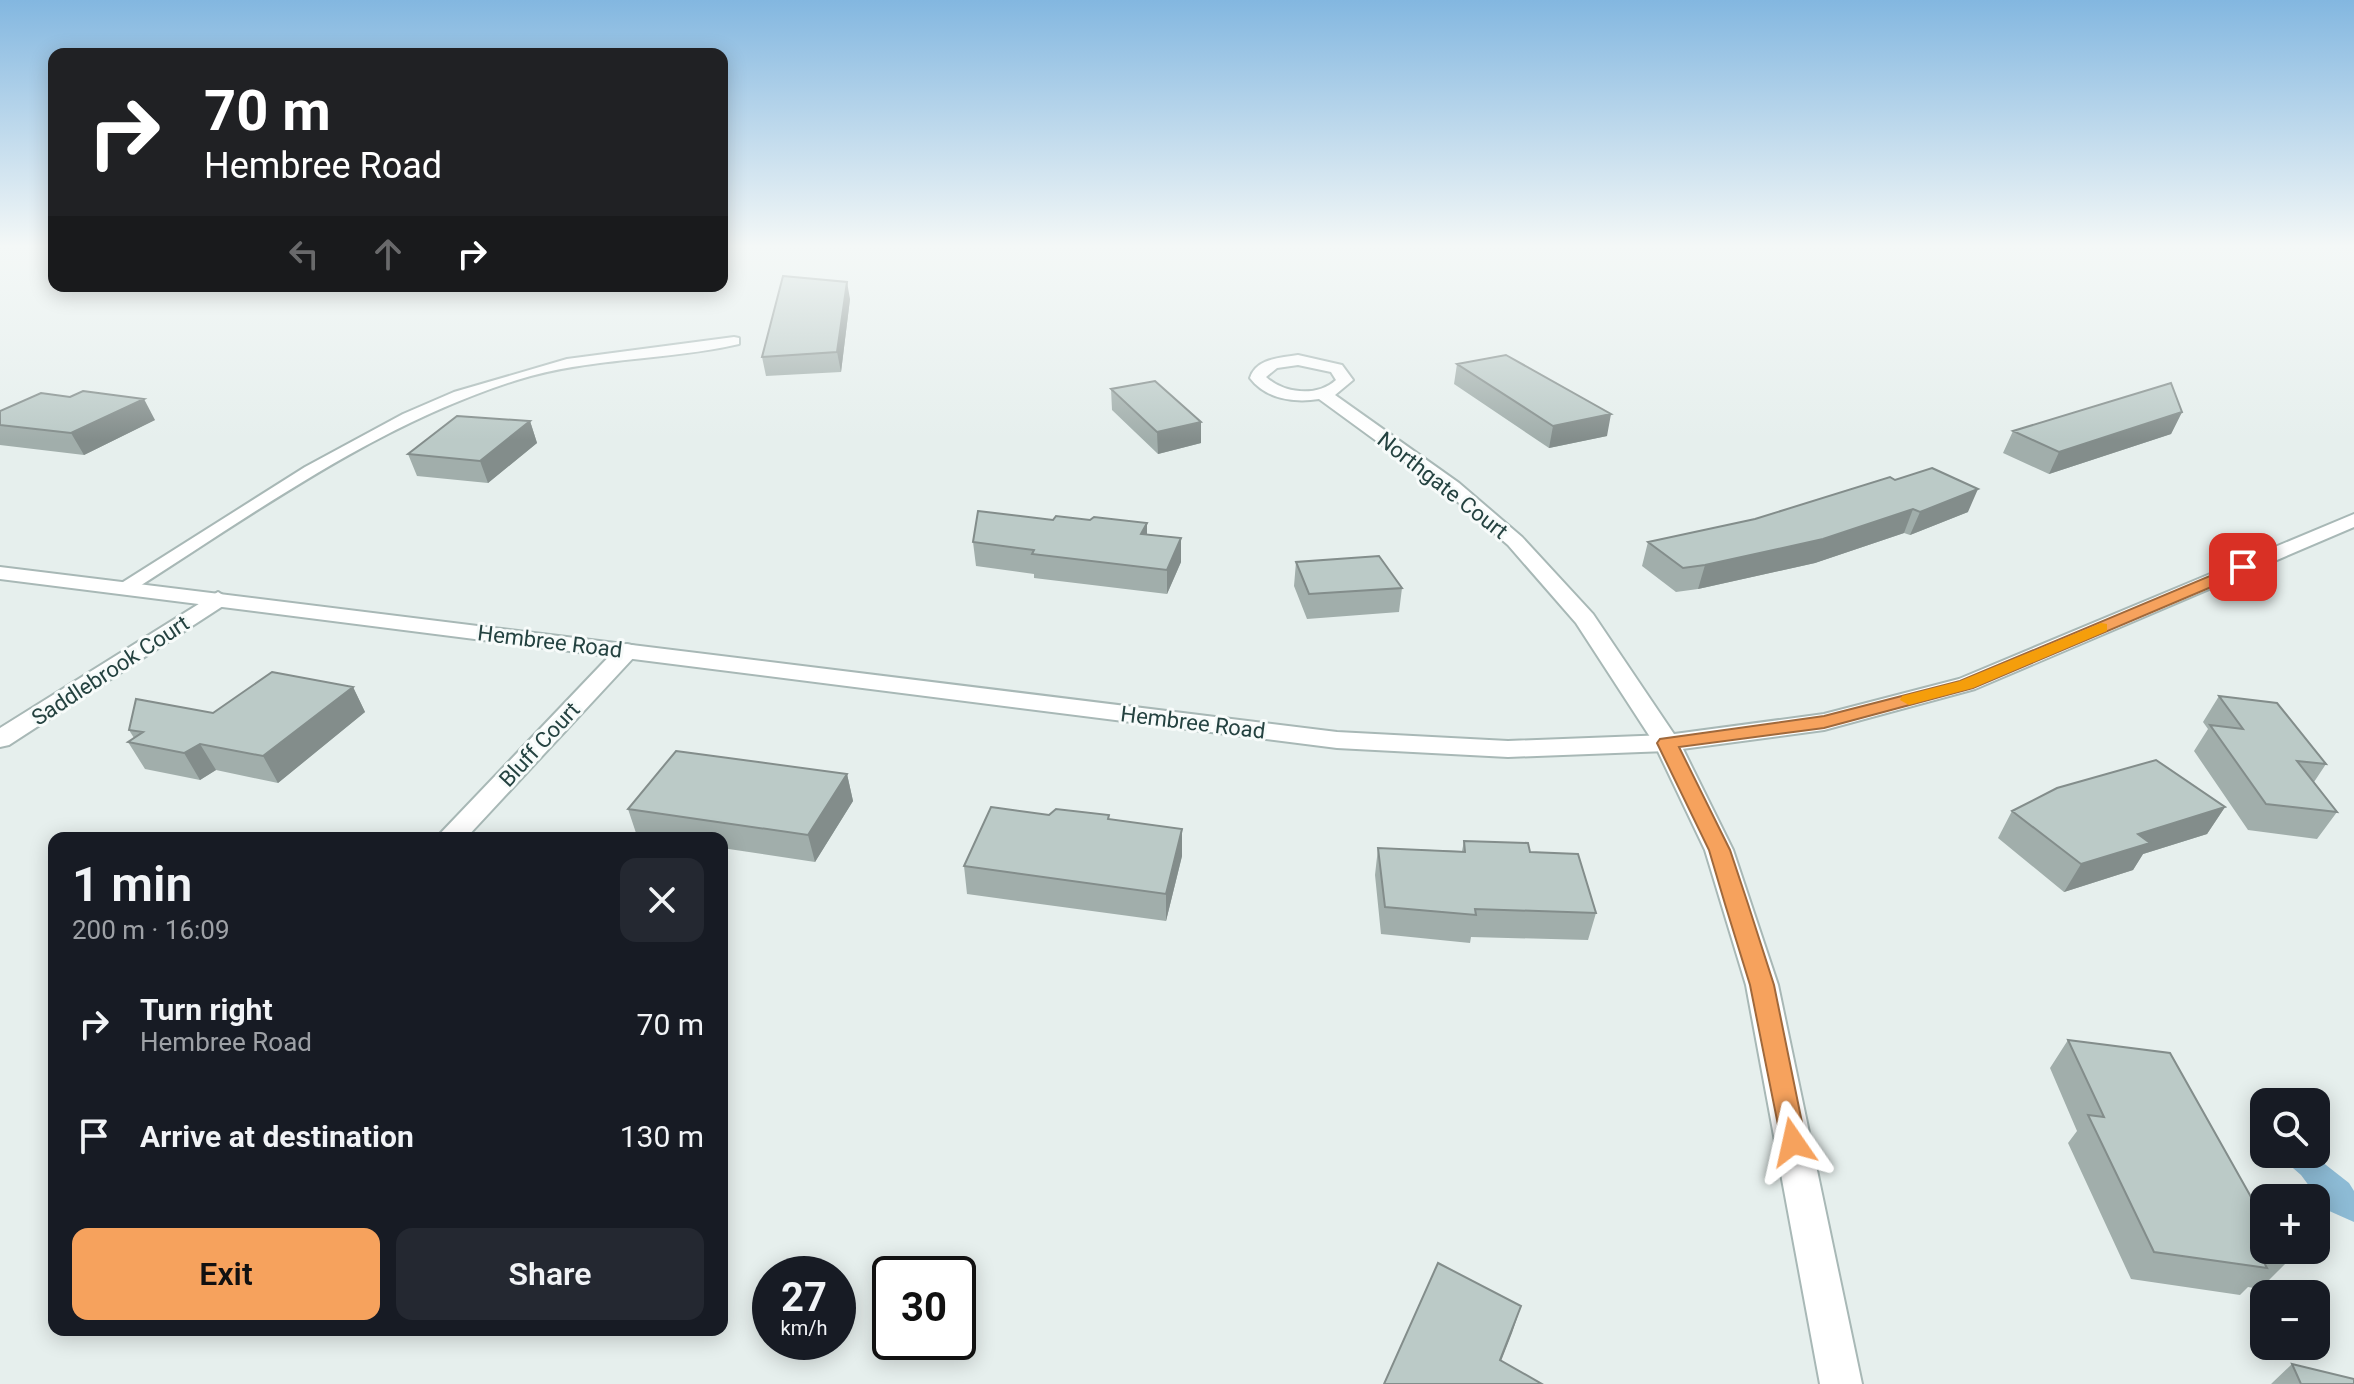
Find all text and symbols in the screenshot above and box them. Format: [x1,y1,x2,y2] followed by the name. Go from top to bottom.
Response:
[204,78,331,144] text: 70 m
[72,80,176,184] icon: right
[204,145,442,187] text: Hembree Road
[282,232,326,276] icon: left
[366,232,410,276] icon: ahead
[450,232,494,276] icon: right
[1373,427,1513,544] street label: Northgate Court
[2209,533,2277,601] pin
[2221,545,2265,589] icon: arrive
[27,610,194,731] street label: Saddlebrook Court
[476,620,624,663] street label: Hembree Road
[494,697,585,792] street label: Bluff Court
[1119,701,1267,744] street label: Hembree Road
[72,856,192,913] text: 1 min
[620,858,704,942] button: close
[72,915,230,945] text: 200 m · 16:09
[140,992,273,1027] text: Turn right
[72,1002,116,1046] icon: right
[637,1007,704,1042] text: 70 m
[140,1027,312,1057] text: Hembree Road
[2250,1088,2330,1360] map controls
[2250,1088,2330,1168] button: search
[1751,1100,1835,1184] position arrow
[72,1114,116,1158] icon: arrive
[140,1119,414,1154] text: Arrive at destination
[620,1119,704,1154] text: 130 m
[2250,1184,2330,1264] button: +
[72,1228,380,1320] button: Exit
[396,1228,704,1320] button: Share
[872,1256,976,1360] speed limit sign: 30
[781,1274,827,1321] text: 27
[2250,1280,2330,1360] button: −
[781,1316,827,1340] text: km/h

